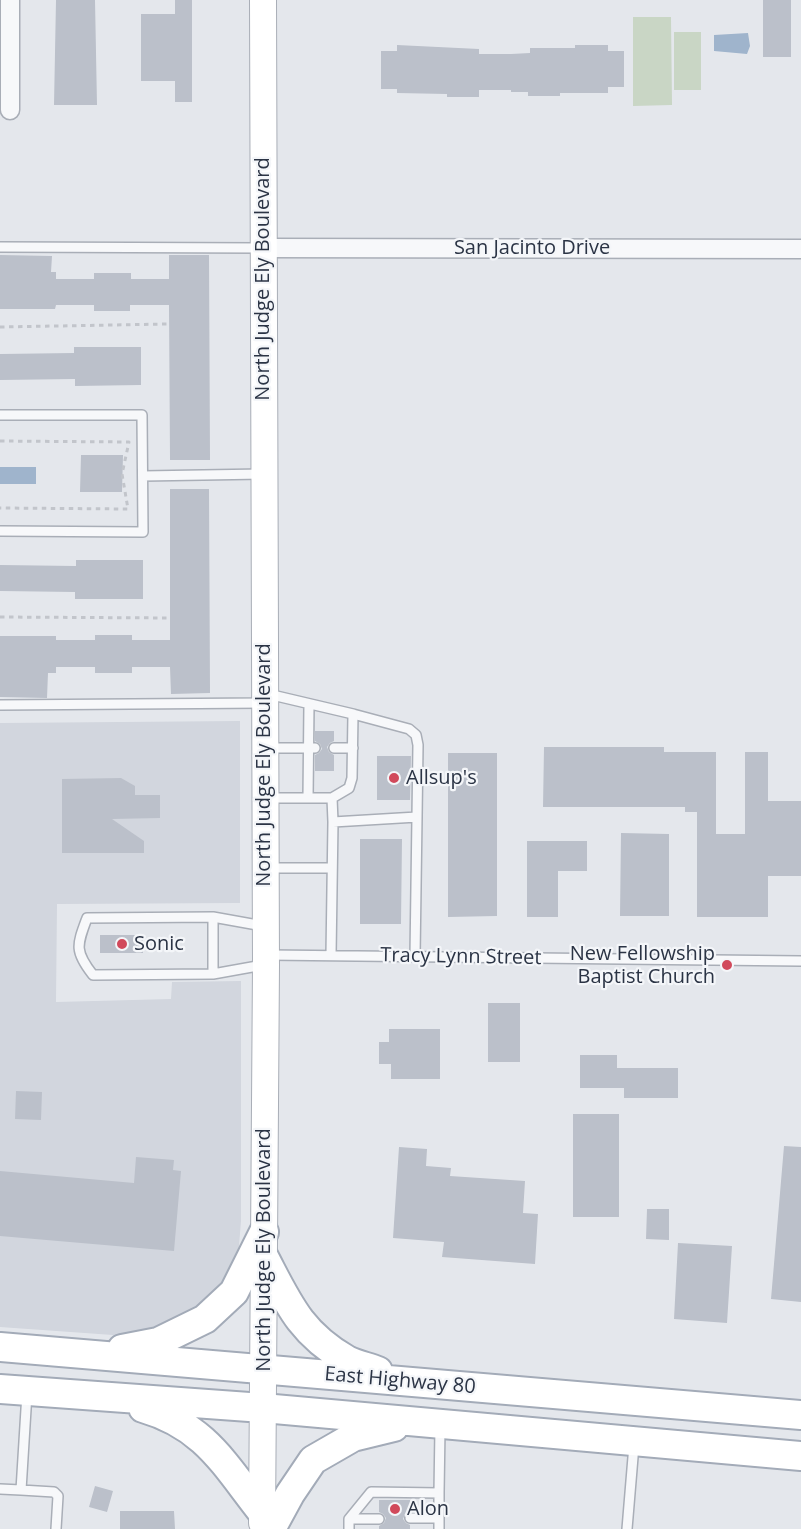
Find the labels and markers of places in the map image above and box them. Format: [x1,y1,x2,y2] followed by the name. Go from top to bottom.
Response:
[406,766,477,790] place label: Allsup's
[387,771,401,785] marker: Allsup's
[134,932,184,956] place label: Sonic
[115,937,129,951] marker: Sonic
[570,942,715,989] place label: New Fellowship Baptist Church
[720,958,734,972] marker: New Fellowship Baptist Church
[407,1497,449,1521] place label: Alon
[388,1502,402,1516] marker: Alon

